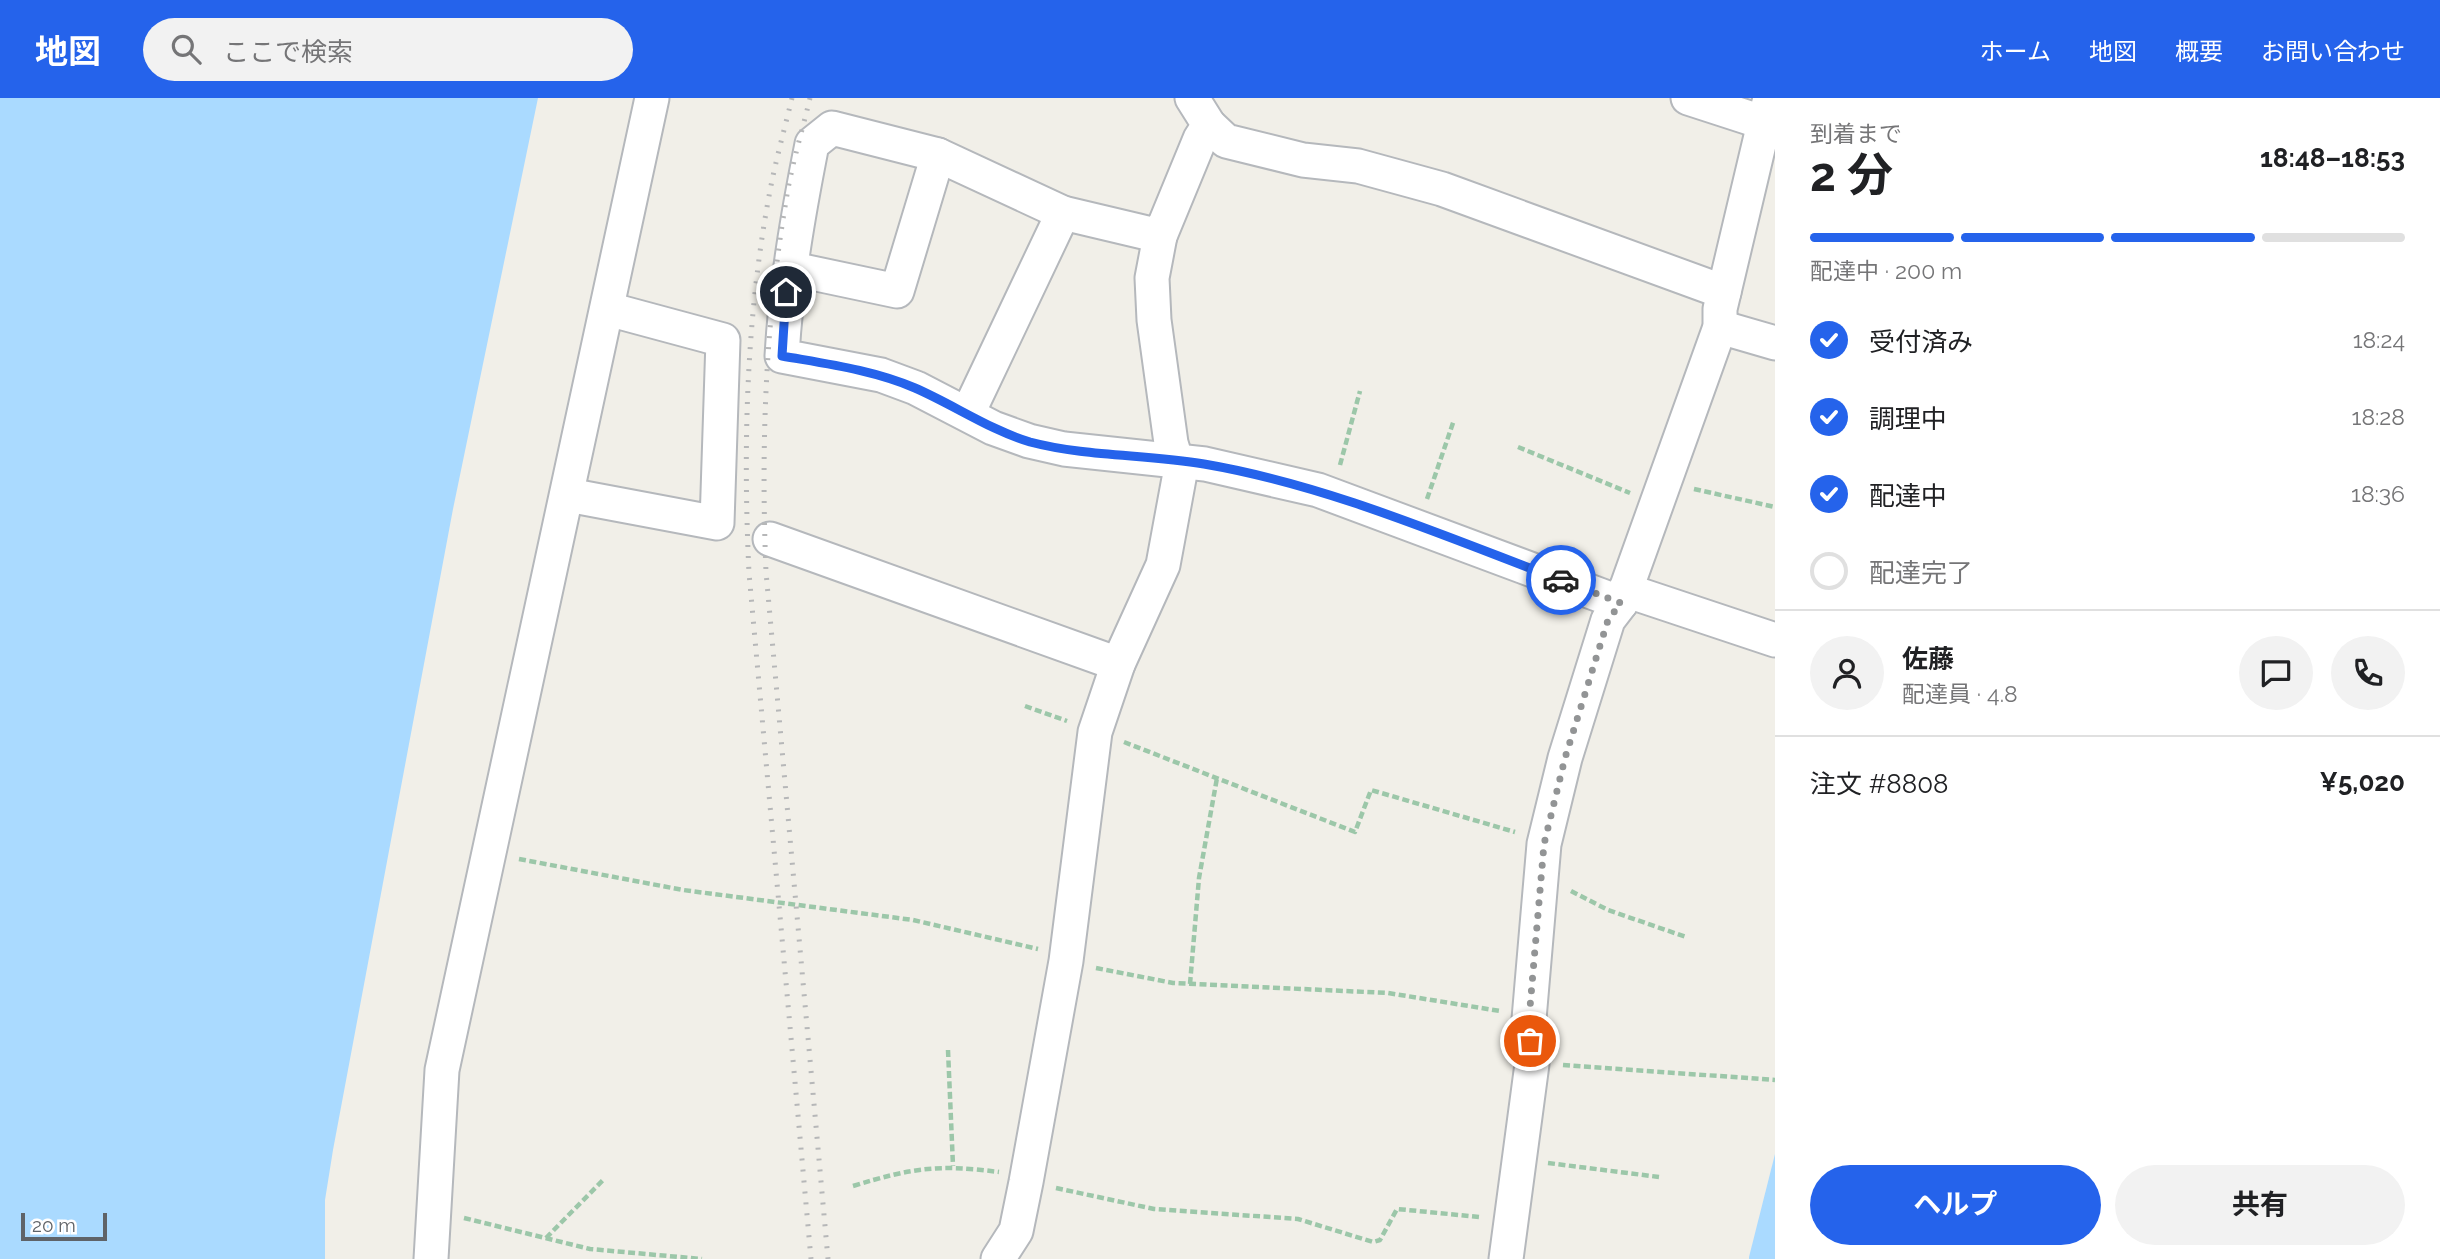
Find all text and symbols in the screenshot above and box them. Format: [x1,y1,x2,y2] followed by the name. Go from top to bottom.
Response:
[143,18,633,81] search box
[167,30,205,68] icon: search
[35,32,101,71] text: 地図
[223,37,353,67] text: ここで検索
[1980,37,2051,66] text: ホーム
[2089,37,2137,66] text: 地図
[2175,37,2223,66] text: 概要
[2261,37,2405,66] text: お問い合わせ
[1810,120,1902,147] text: 到着まで
[2260,143,2405,173] text: 18:48–18:53
[1810,148,1893,202] text: 2 分
[1810,257,1962,284] text: 配達中 · 200 m
[756,262,816,322] pin
[767,273,805,311] icon: home
[1810,321,1848,359] icon: check
[2353,326,2405,353] text: 18:24
[1869,327,1973,357] text: 受付済み
[1810,398,1848,436] icon: check
[2352,403,2405,430] text: 18:28
[1869,404,1947,434] text: 調理中
[1810,475,1848,513] icon: check
[2351,480,2405,507] text: 18:36
[1869,481,1947,511] text: 配達中
[1526,545,1596,615] courier
[1869,558,1973,588] text: 配達完了
[1542,561,1580,599] icon: car
[1810,636,1884,710] button: person
[2239,636,2313,710] button: chat
[2331,636,2405,710] button: phone
[1902,644,1954,674] text: 佐藤
[1902,680,2018,707] text: 配達員 · 4.8
[2319,767,2405,797] text: ¥5,020
[1810,769,1948,799] text: 注文 #8808
[1500,1011,1560,1071] pin
[1511,1022,1549,1060] icon: bag
[1810,1165,2101,1245] button: ヘルプ
[2115,1165,2405,1245] button: 共有
[21,1210,107,1242] scale bar
[32,1214,76,1236] text: 20 m

